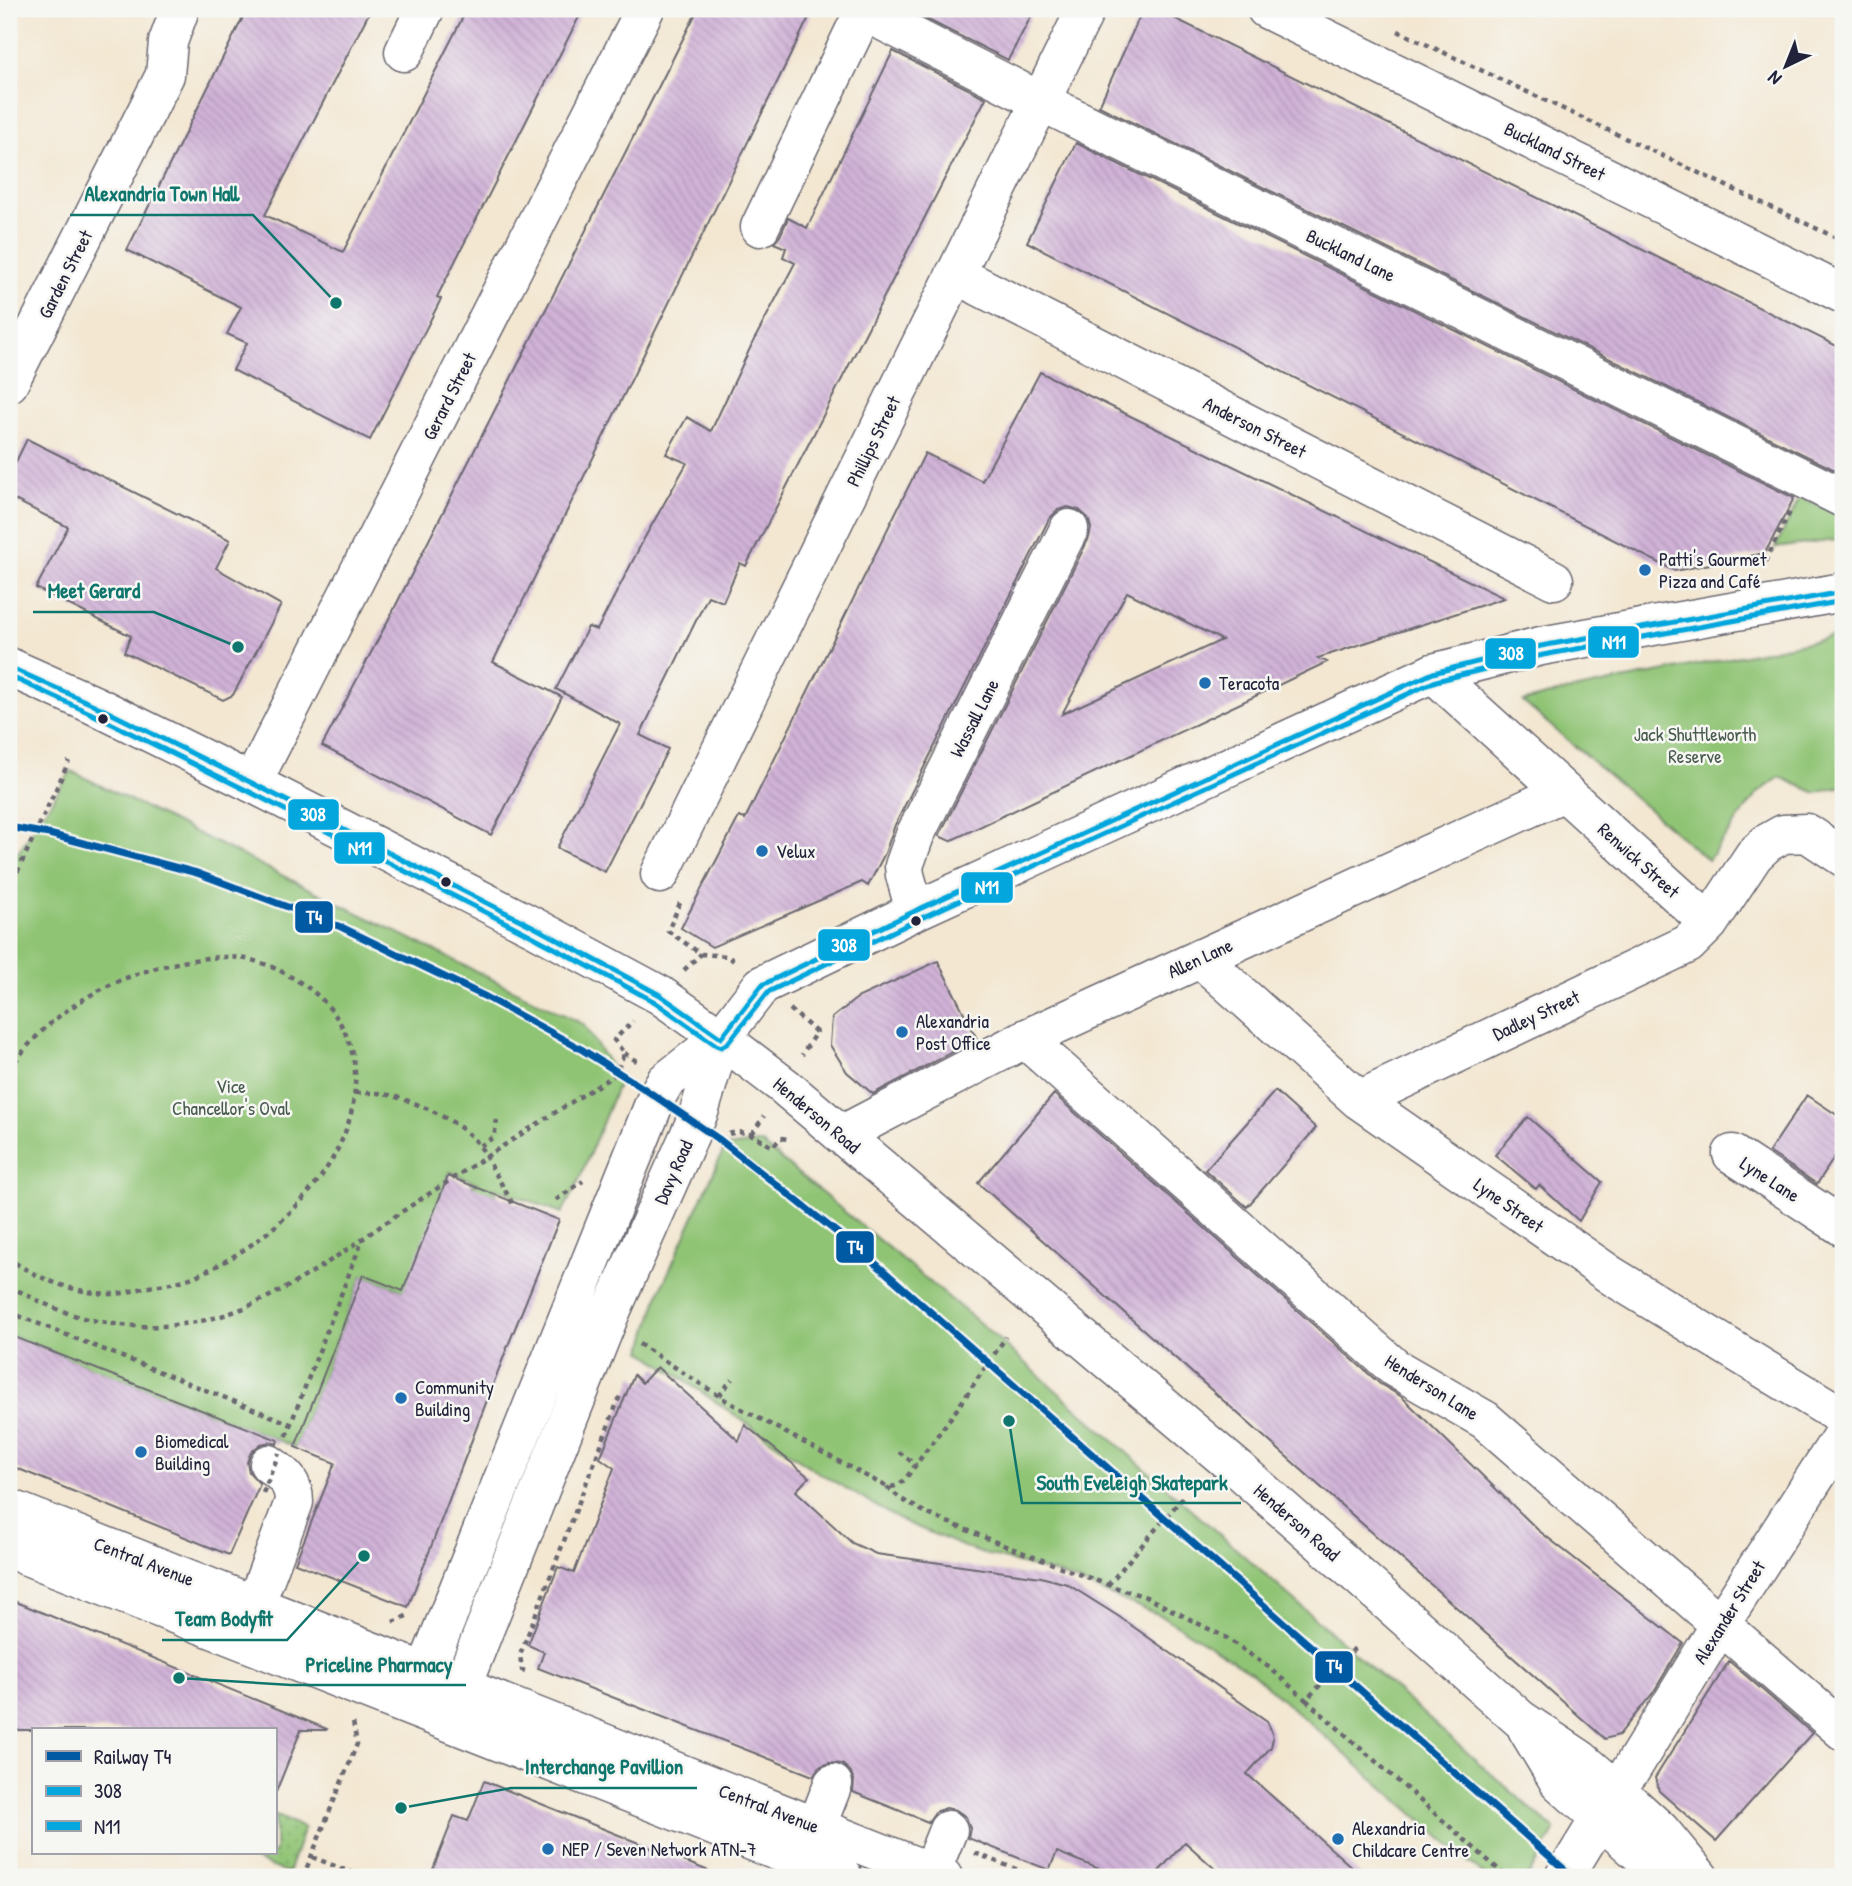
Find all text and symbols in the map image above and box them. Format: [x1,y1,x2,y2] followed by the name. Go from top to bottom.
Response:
[1750,32,1820,102] north arrow
[1762,65,1787,91] text: N
[1500,115,1610,187] street label: Buckland Street
[70,173,253,215] callout: Alexandria Town Hall
[85,179,240,208] text: Alexandria Town Hall
[1302,222,1400,288] street label: Buckland Lane
[32,225,99,323] street label: Garden Street
[416,347,482,444] street label: Gerard Street
[1199,390,1311,464] street label: Anderson Street
[840,391,906,491] street label: Phillips Street
[1659,546,1767,594] place label: Patti's Gourmet Pizza and Café
[1637,562,1653,578] marker: Patti's Gourmet Pizza and Café
[33,570,154,612] callout: Meet Gerard
[48,576,141,605] text: Meet Gerard
[1587,625,1640,659] line badge: N11
[1602,629,1626,655] text: N11
[1484,637,1537,670] line badge: 308
[1498,640,1524,666] text: 308
[1219,670,1280,696] place label: Teracota
[943,674,1005,762] street label: Wassall Lane
[1197,675,1213,691] marker: Teracota
[96,712,110,726] unlabelled marker
[1634,721,1756,769] park label: Jack Shuttleworth Reserve
[287,798,340,831] line badge: 308
[300,801,326,827] text: 308
[1593,816,1686,904] street label: Renwick Street
[333,831,386,865] line badge: N11
[348,835,372,861] text: N11
[776,838,815,864] place label: Velux
[754,843,770,859] marker: Velux
[960,871,1014,904] line badge: N11
[975,874,999,900] text: N11
[439,875,453,889] unlabelled marker
[294,900,334,934] line badge: T4
[305,904,322,930] text: T4
[909,914,923,928] unlabelled marker
[817,928,871,962] line badge: 308
[831,932,857,958] text: 308
[1163,932,1237,984] street label: Allen Lane
[1488,983,1584,1046] street label: Dadley Street
[916,1008,991,1056] place label: Alexandria Post Office
[894,1024,910,1040] marker: Alexandria Post Office
[768,1071,867,1160] street label: Henderson Road
[172,1073,291,1121] park label: Vice Chancellor's Oval
[647,1135,699,1208] street label: Davy Road
[1735,1150,1805,1208] street label: Lyne Lane
[1469,1171,1550,1239] street label: Lyne Street
[835,1230,875,1264] line badge: T4
[846,1234,863,1260] text: T4
[1380,1348,1484,1426] street label: Henderson Lane
[415,1374,494,1422] place label: Community Building
[393,1390,409,1406] marker: Community Building
[155,1428,230,1476] place label: Biomedical Building
[133,1444,149,1460] marker: Biomedical Building
[1022,1461,1241,1503] callout: South Eveleigh Skatepark
[1036,1468,1228,1498] text: South Eveleigh Skatepark
[1248,1477,1346,1567] street label: Henderson Road
[90,1530,198,1592] street label: Central Avenue
[1687,1555,1771,1669] street label: Alexander Street
[162,1598,287,1640] callout: Team Bodyfit
[174,1604,273,1634] text: Team Bodyfit
[291,1643,466,1685] callout: Priceline Pharmacy
[305,1650,453,1680] text: Priceline Pharmacy
[1314,1650,1354,1684] line badge: T4
[1325,1653,1342,1679] text: T4
[32,1728,276,1854] legend
[94,1742,172,1771] text: Railway T4
[511,1746,697,1788] callout: Interchange Pavillion
[525,1752,683,1782] text: Interchange Pavillion
[94,1776,122,1805] text: 308
[715,1777,823,1839] street label: Central Avenue
[94,1812,120,1841] text: N11
[1352,1815,1470,1863] place label: Alexandria Childcare Centre
[1330,1831,1346,1847] marker: Alexandria Childcare Centre
[562,1836,756,1862] place label: NEP / Seven Network ATN-7
[540,1841,556,1857] marker: NEP / Seven Network ATN-7

